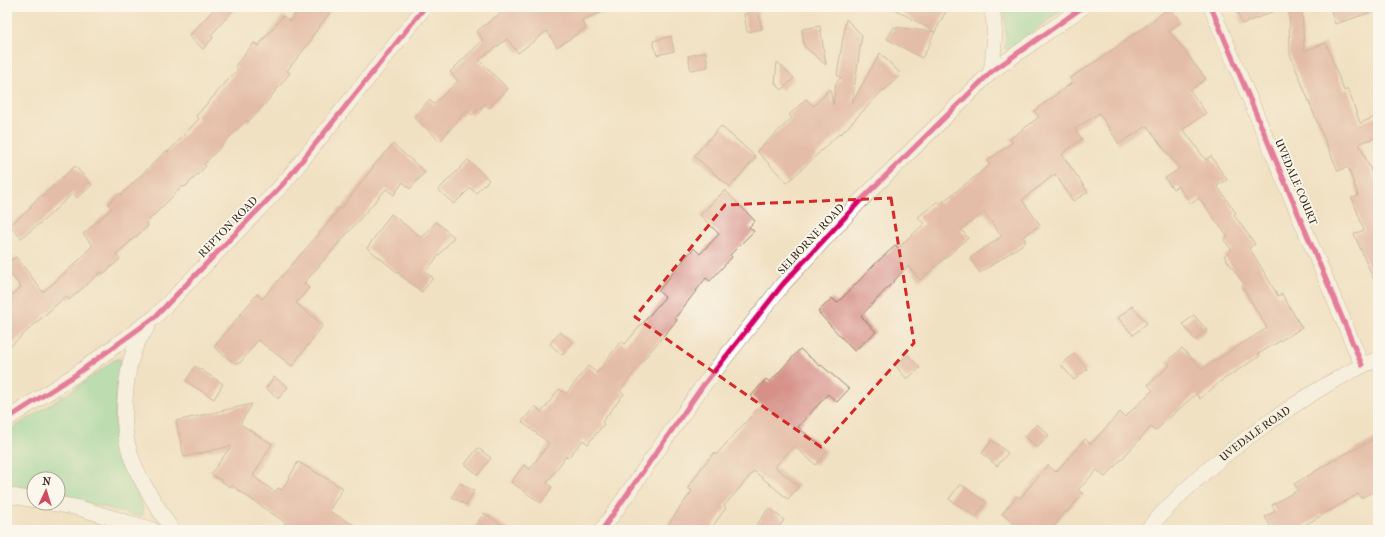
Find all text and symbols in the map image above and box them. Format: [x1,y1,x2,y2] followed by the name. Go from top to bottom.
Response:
[1272,137,1320,228] street label: UVEDALE COURT
[196,194,260,260] street label: REPTON ROAD
[775,201,847,277] street label: SELBORNE ROAD
[1217,403,1293,464] street label: UVEDALE ROAD
[26,471,66,511] north arrow
[42,475,52,488] text: N

